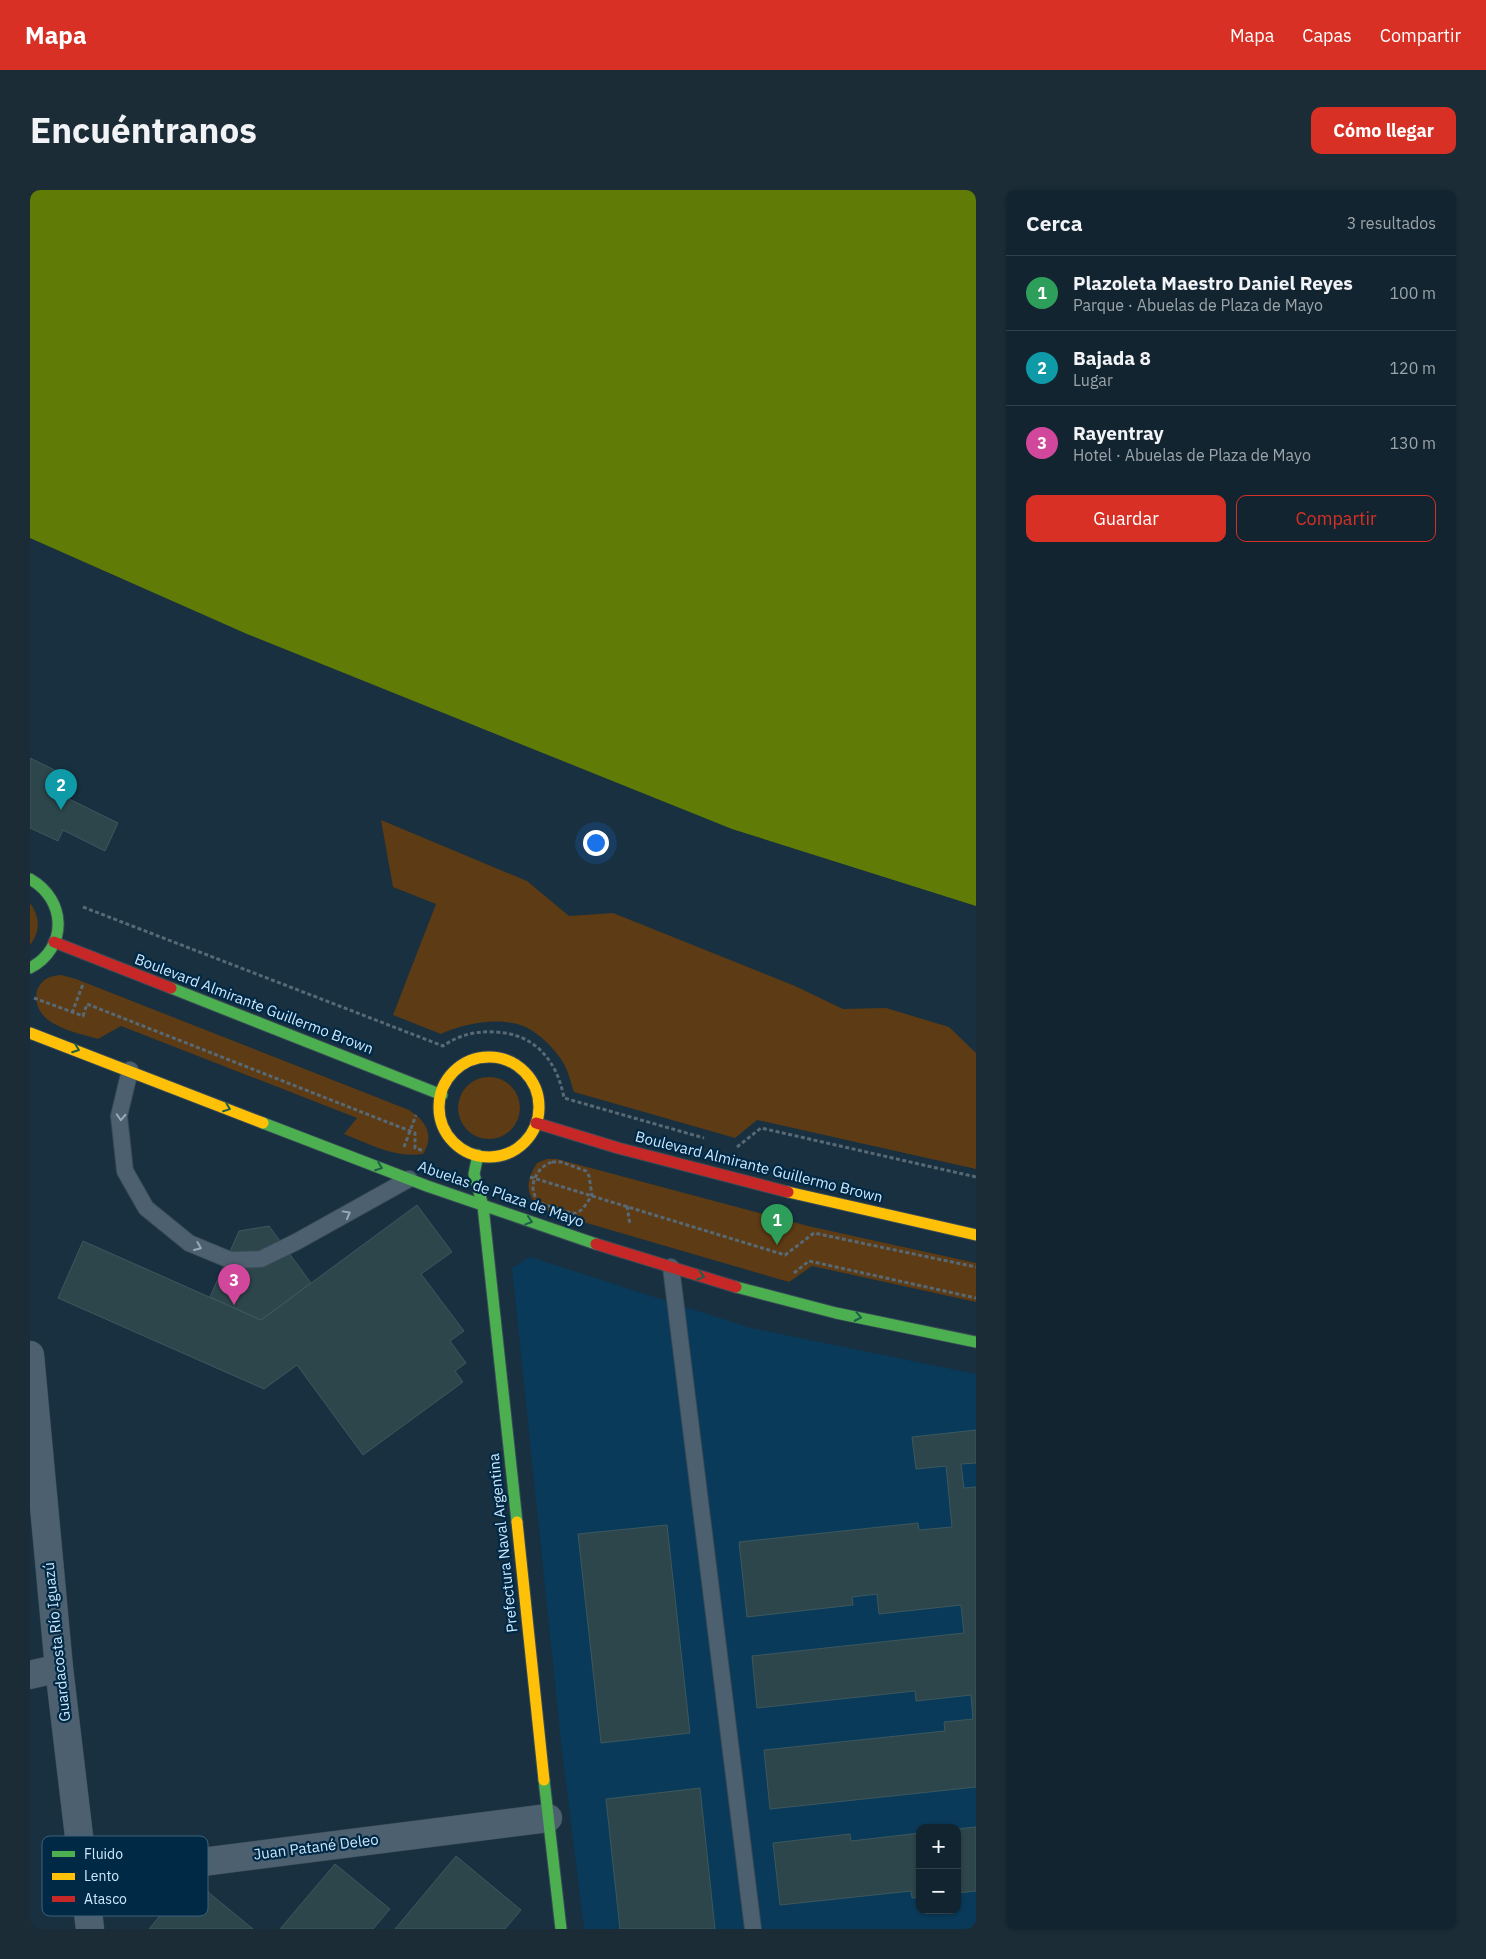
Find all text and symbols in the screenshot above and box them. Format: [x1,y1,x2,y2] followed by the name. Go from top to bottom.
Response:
[25,19,87,51] text: Mapa
[1230,24,1274,47] text: Mapa
[1302,24,1352,47] text: Capas
[1380,24,1461,47] text: Compartir
[30,107,257,153] text: Encuéntranos
[1311,107,1456,154] button: Cómo llegar
[1026,209,1083,237] text: Cerca
[1347,213,1436,233] text: 3 resultados
[1073,271,1353,295] text: Plazoleta Maestro Daniel Reyes
[1037,283,1047,303] text: 1
[1389,283,1436,303] text: 100 m
[1073,295,1323,315] text: Parque · Abuelas de Plaza de Mayo
[1073,346,1151,370] text: Bajada 8
[1037,358,1047,378] text: 2
[1389,358,1436,378] text: 120 m
[1073,370,1113,390] text: Lugar
[1073,421,1164,445] text: Rayentray
[1037,433,1047,453] text: 3
[1389,433,1436,453] text: 130 m
[1073,445,1311,465] text: Hotel · Abuelas de Plaza de Mayo
[1026,495,1226,542] button: Guardar
[1236,495,1436,542] button: Compartir
[45,769,77,810] pin: 2
[583,830,609,856] your location
[132,949,376,1058] street label: Boulevard Almirante Guillermo Brown
[71,1043,80,1053] one-way arrow
[223,1102,231,1112] one-way arrow
[115,1114,126,1122] one-way arrow
[633,1127,885,1207] street label: Boulevard Almirante Guillermo Brown
[416,1156,587,1231] street label: Abuelas de Plaza de Mayo
[374,1161,382,1171] one-way arrow
[761,1204,793,1245] pin: 1
[341,1210,350,1220] one-way arrow
[525,1215,533,1225] one-way arrow
[193,1240,202,1251] one-way arrow
[218,1264,250,1305] pin: 3
[696,1270,704,1280] one-way arrow
[853,1311,862,1322] one-way arrow
[484,1452,521,1634] street label: Prefectura Naval Argentina
[39,1561,74,1723] street label: Guardacosta Río Iguazú
[916,1824,961,1914] map controls
[916,1824,961,1869] button: +
[252,1829,380,1864] street label: Juan Patané Deleo
[42,1836,208,1916] legend
[84,1845,123,1863] text: Fluido
[84,1867,119,1885] text: Lento
[916,1869,961,1914] button: −
[84,1890,127,1908] text: Atasco

